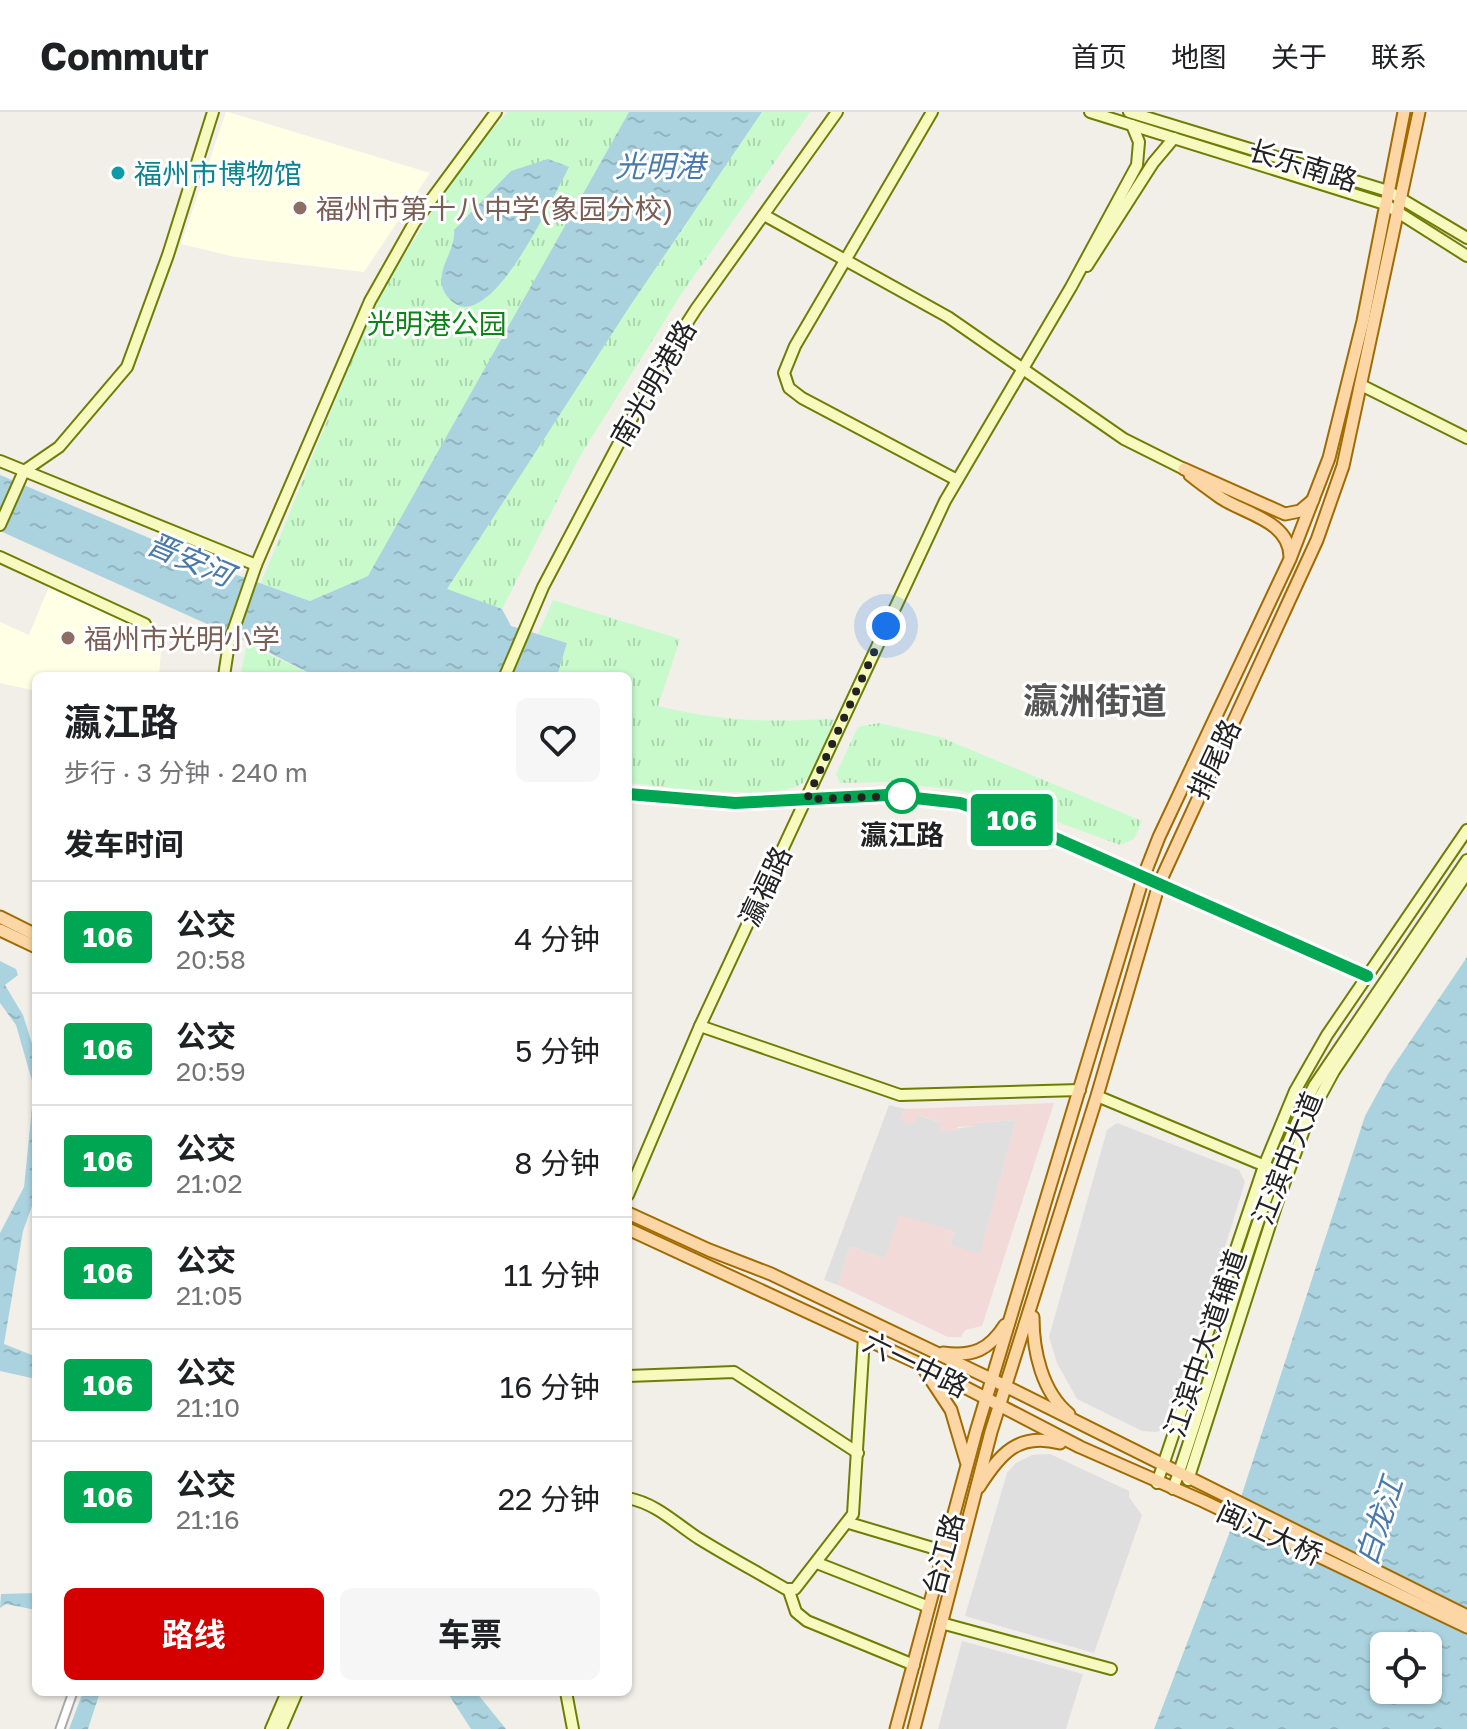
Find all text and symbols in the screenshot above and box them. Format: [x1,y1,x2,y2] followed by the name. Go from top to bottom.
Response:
[40,33,209,78] text: Commutr
[1071,40,1127,73] text: 首页
[1171,40,1227,73] text: 地图
[1271,40,1327,73] text: 关于
[1371,40,1427,73] text: 联系
[1245,133,1361,197] street label: 长乐南路
[615,148,709,184] water label: 光明港
[134,157,302,190] place label: 福州市博物馆
[109,164,127,182] marker: 福州市博物馆
[316,192,673,225] place label: 福州市第十八中学(象园分校)
[291,199,309,217] marker: 福州市第十八中学(象园分校)
[367,307,507,340] park label: 光明港公园
[604,314,702,452] street label: 南光明港路
[142,525,243,595] water label: 晋安河
[866,606,906,646] your location
[84,622,280,655] place label: 福州市光明小学
[59,629,77,647] marker: 福州市光明小学
[1023,679,1167,722] district label: 瀛洲街道
[516,698,600,782] button: heart
[64,699,178,744] text: 瀛江路
[1181,714,1247,804] street label: 排尾路
[64,757,308,788] text: 步行 · 3 分钟 · 240 m
[885,779,919,813] marker: 瀛江路
[966,794,1058,846] line badge: 106
[987,803,1037,836] text: 106
[860,818,944,851] place label: 瀛江路
[64,826,184,862] text: 发车时间
[732,841,798,931] street label: 瀛福路
[176,906,236,942] text: 公交
[83,920,133,953] text: 106
[514,921,600,957] text: 4 分钟
[176,944,246,975] text: 20:58
[176,1018,236,1054] text: 公交
[83,1032,133,1065] text: 106
[515,1033,600,1069] text: 5 分钟
[176,1056,246,1087] text: 20:59
[1245,1087,1329,1229] street label: 江滨中大道
[176,1130,236,1166] text: 公交
[83,1144,133,1177] text: 106
[514,1145,600,1181] text: 8 分钟
[176,1168,243,1199] text: 21:02
[176,1242,236,1278] text: 公交
[1157,1245,1253,1441] street label: 江滨中大道辅道
[83,1256,133,1289] text: 106
[503,1257,600,1293] text: 11 分钟
[176,1280,243,1311] text: 21:05
[858,1325,974,1403] street label: 六一中路
[176,1354,236,1390] text: 公交
[83,1368,133,1401] text: 106
[500,1369,600,1405] text: 16 分钟
[176,1392,240,1423] text: 21:10
[176,1466,236,1502] text: 公交
[1348,1470,1411,1569] water label: 白龙江
[83,1480,133,1513] text: 106
[498,1481,600,1517] text: 22 分钟
[1212,1494,1328,1572] street label: 闽江大桥
[176,1504,240,1535] text: 21:16
[916,1509,970,1599] street label: 台江路
[64,1588,324,1680] button: 路线
[340,1588,600,1680] button: 车票
[1370,1632,1442,1704] map controls
[1370,1632,1442,1704] button: locate

